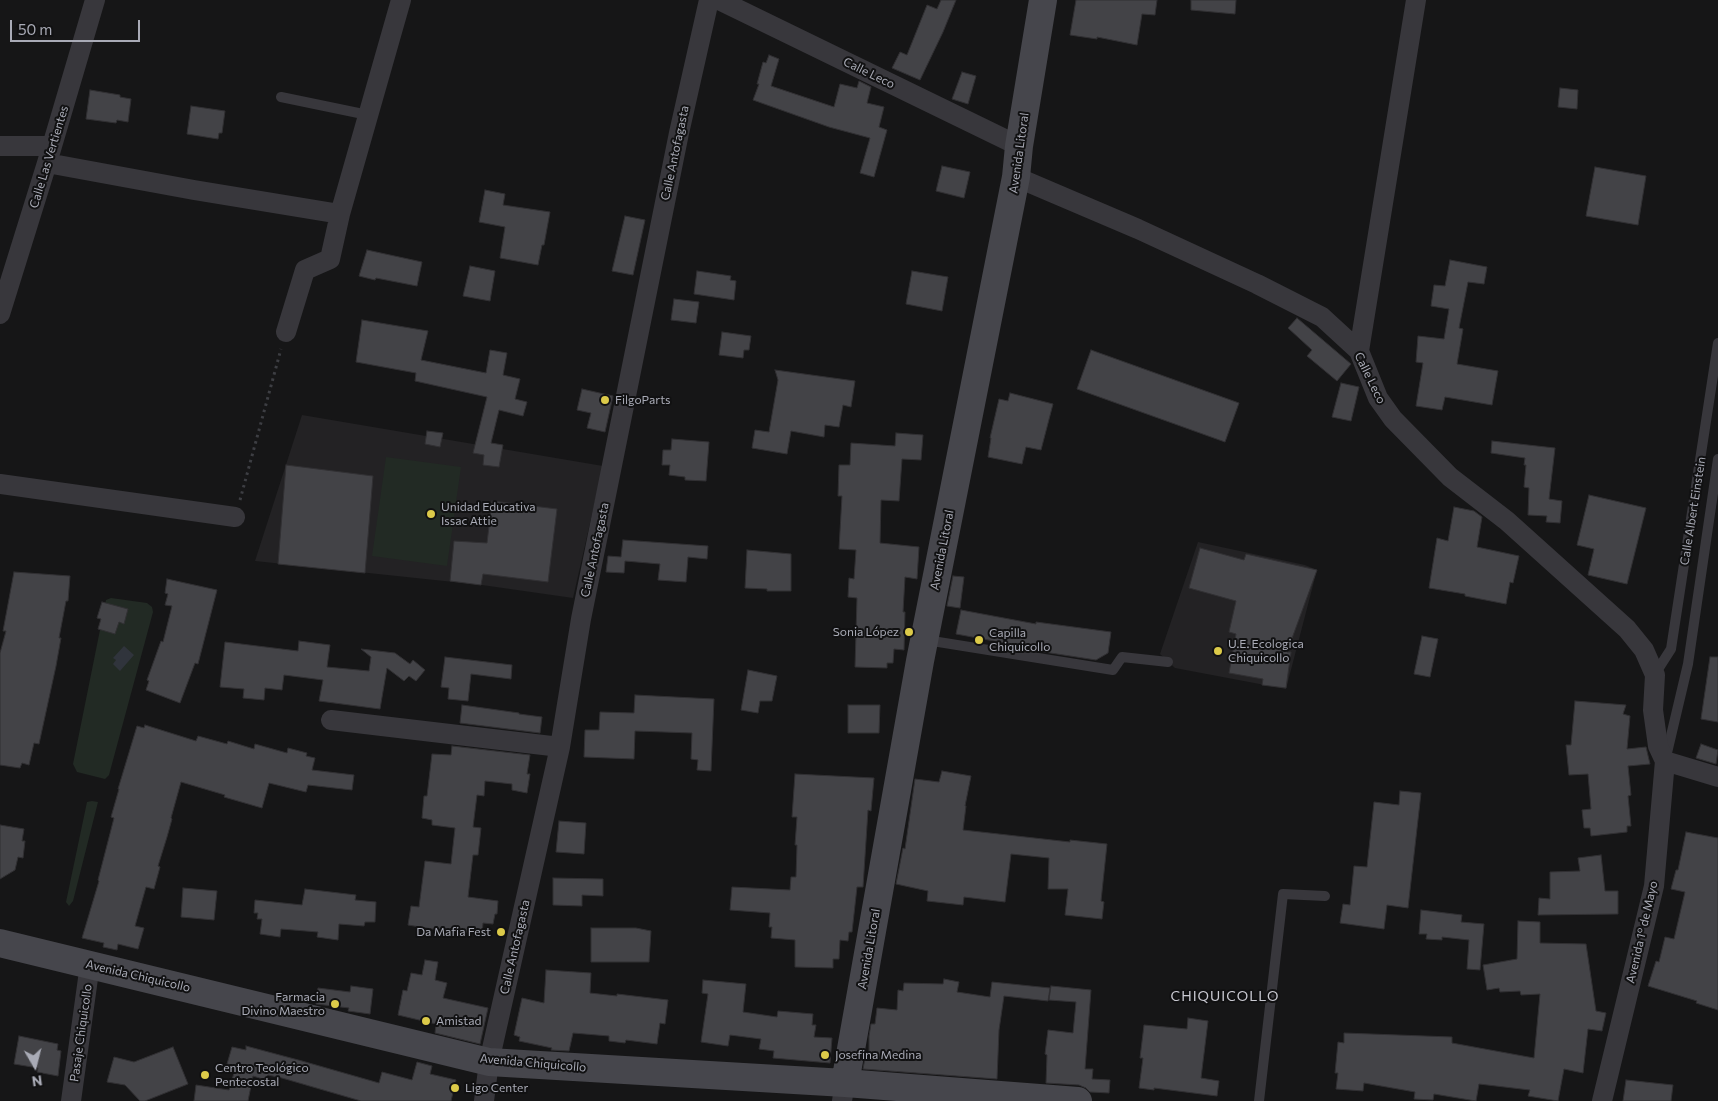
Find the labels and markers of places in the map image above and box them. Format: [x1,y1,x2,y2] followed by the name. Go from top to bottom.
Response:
[615,393,671,407] place label: FilgoParts
[599,394,611,406] marker: FilgoParts
[441,500,535,528] place label: Unidad Educativa Issac Attie
[425,508,437,520] marker: Unidad Educativa Issac Attie
[833,625,899,639] place label: Sonia López
[903,626,915,638] marker: Sonia López
[989,626,1050,654] place label: Capilla Chiquicollo
[973,634,985,646] marker: Capilla Chiquicollo
[1228,637,1304,665] place label: U.E. Ecologica Chiquicollo
[1212,645,1224,657] marker: U.E. Ecologica Chiquicollo
[416,925,491,939] place label: Da Mafia Fest
[495,926,507,938] marker: Da Mafia Fest
[241,990,325,1018] place label: Farmacia Divino Maestro
[329,998,341,1010] marker: Farmacia Divino Maestro
[436,1014,481,1028] place label: Amistad
[420,1015,432,1027] marker: Amistad
[835,1048,921,1062] place label: Josefina Medina
[819,1049,831,1061] marker: Josefina Medina
[215,1061,309,1089] place label: Centro Teológico Pentecostal
[199,1069,211,1081] marker: Centro Teológico Pentecostal
[465,1081,528,1095] place label: Ligo Center
[449,1082,461,1094] marker: Ligo Center

